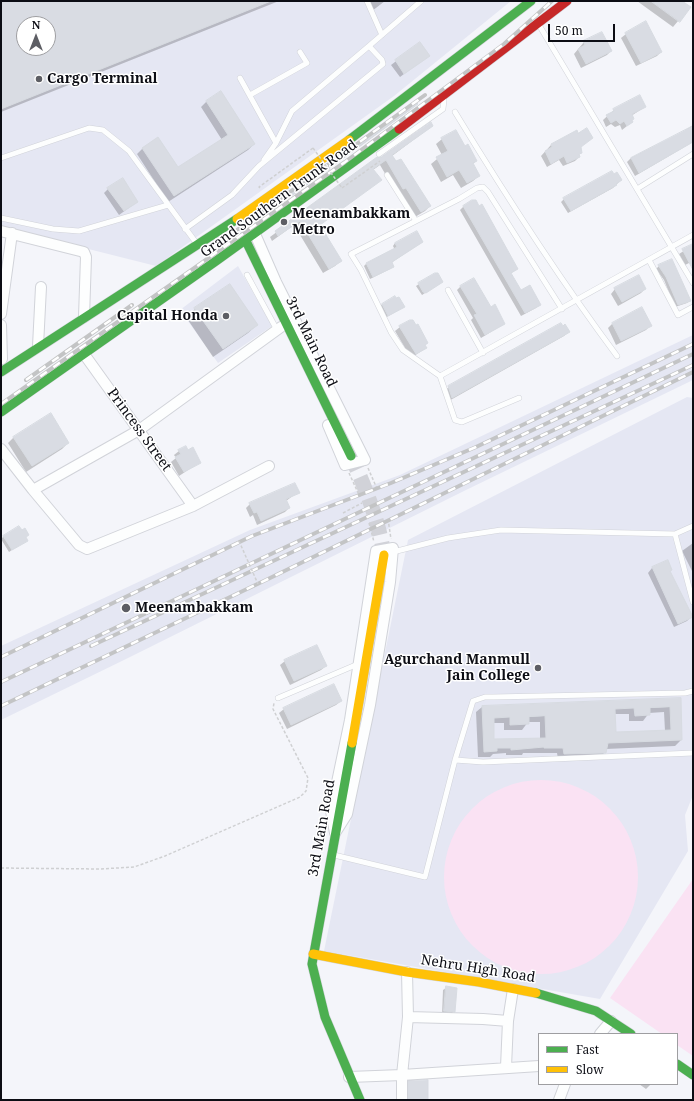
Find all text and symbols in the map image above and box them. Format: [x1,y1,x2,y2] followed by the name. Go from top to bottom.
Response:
[16,16,56,56] north arrow
[550,16,617,42] scale bar
[32,17,40,32] text: N
[555,22,583,39] text: 50 m
[47,71,157,87] place label: Cargo Terminal
[34,74,44,84] marker: Cargo Terminal
[197,137,361,261] street label: Grand Southern Trunk Road
[292,206,410,238] place label: Meenambakkam Metro
[279,217,289,227] marker: Meenambakkam Metro
[282,294,340,390] street label: 3rd Main Road
[117,308,218,324] place label: Capital Honda
[221,311,231,321] marker: Capital Honda
[103,385,175,475] street label: Princess Street
[135,600,253,616] place label: Meenambakkam
[120,602,132,614] marker: Meenambakkam
[384,652,530,684] place label: Agurchand Manmull Jain College
[533,663,543,673] marker: Agurchand Manmull Jain College
[305,778,339,878] street label: 3rd Main Road
[420,952,536,986] street label: Nehru High Road
[538,1033,678,1085] legend
[576,1041,599,1058] text: Fast
[576,1061,604,1078] text: Slow

